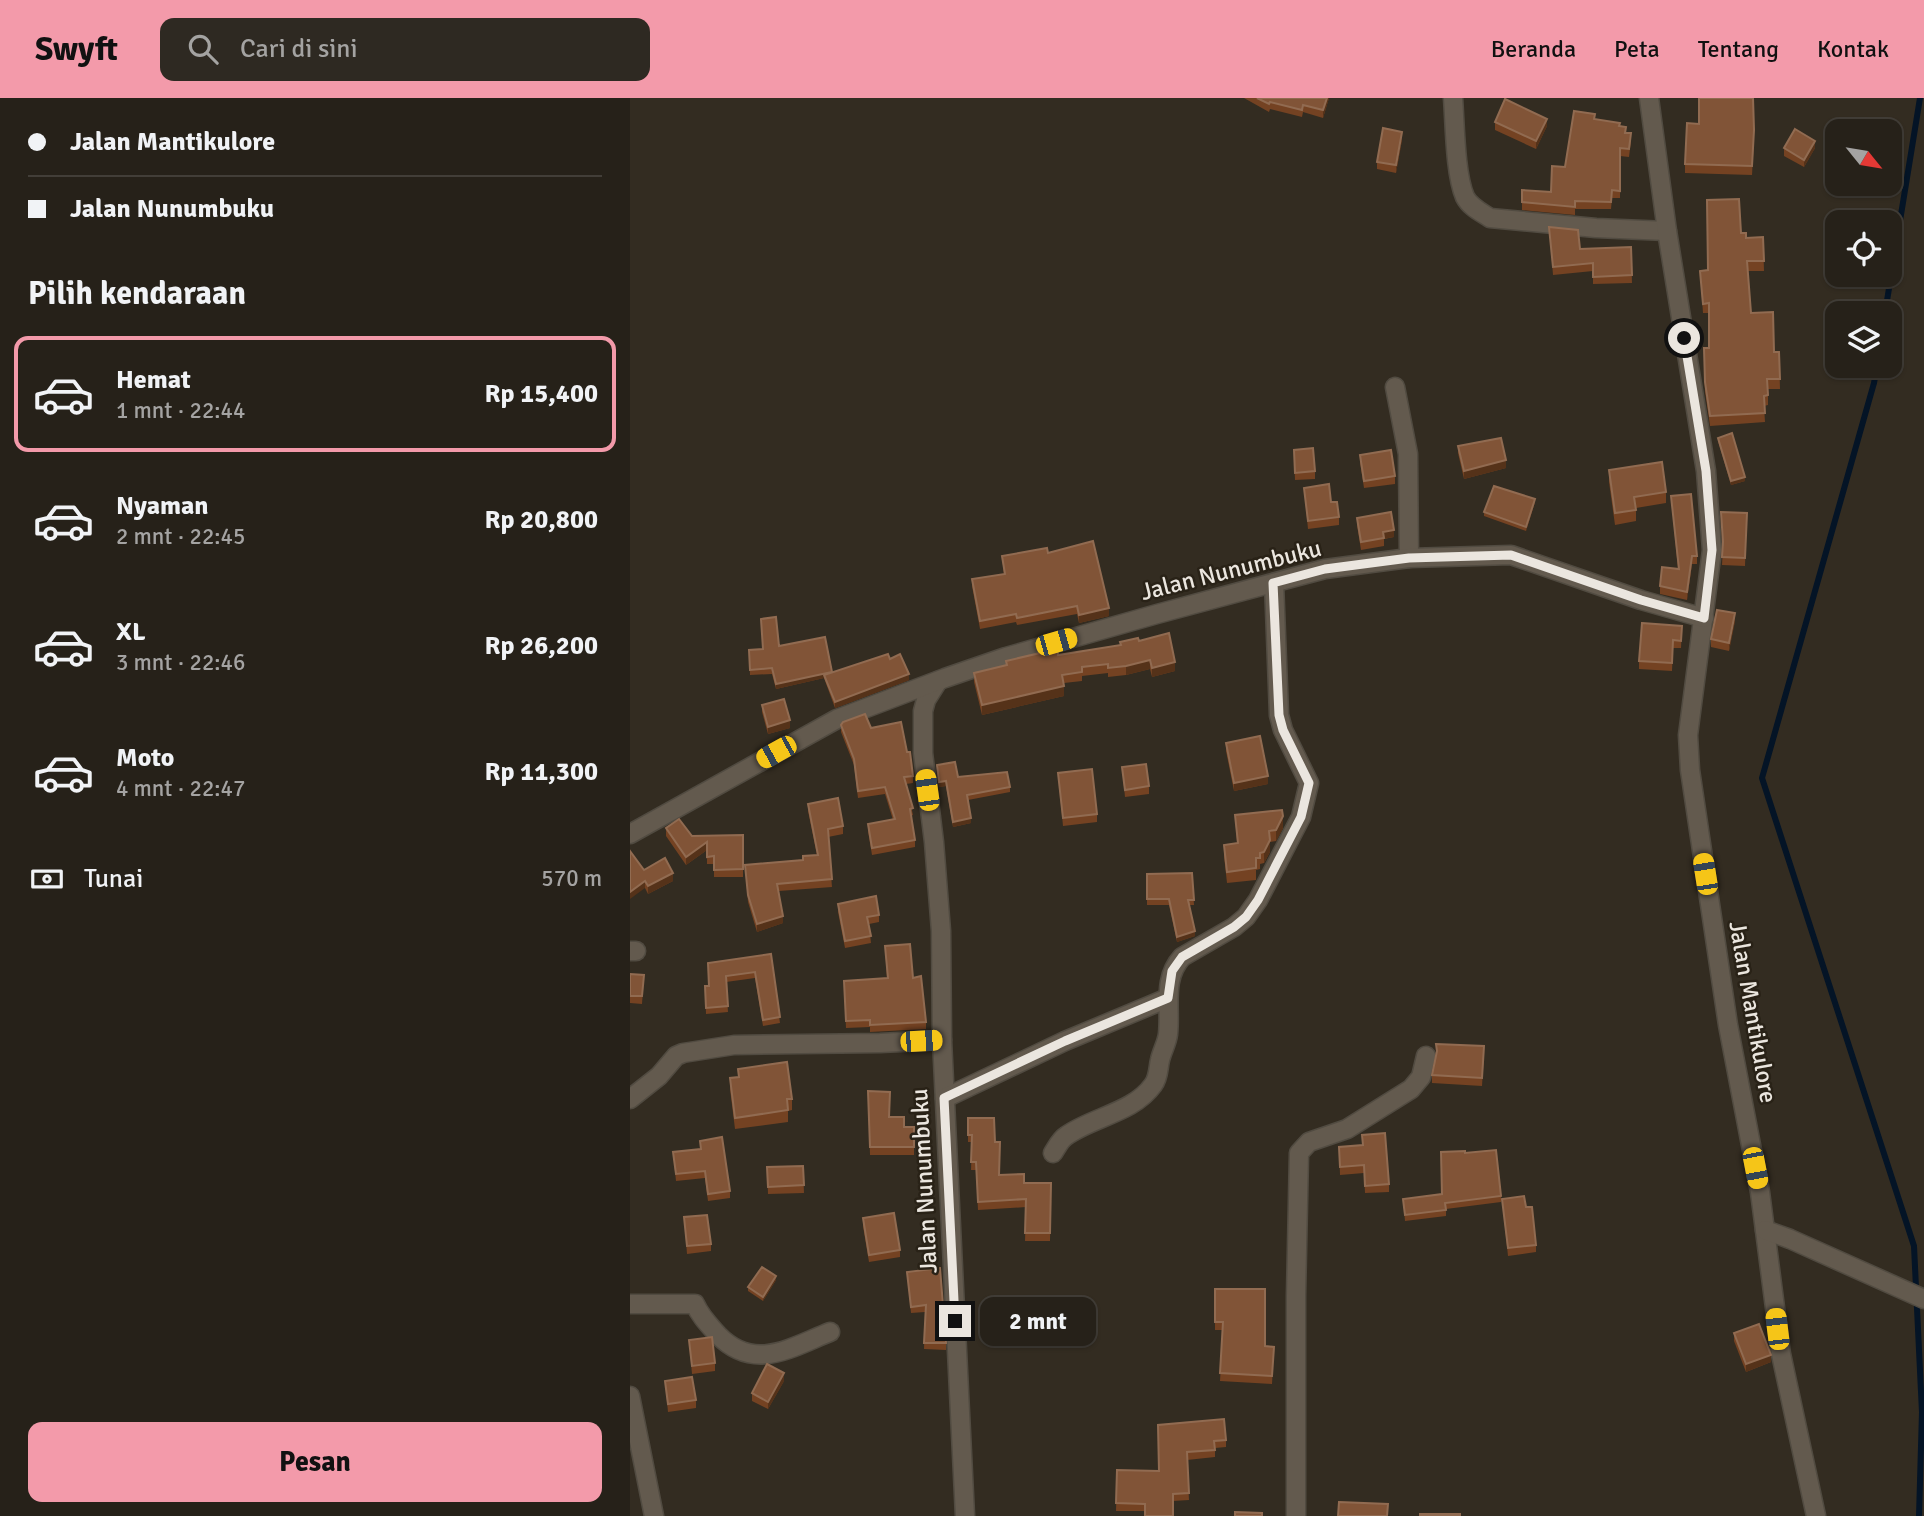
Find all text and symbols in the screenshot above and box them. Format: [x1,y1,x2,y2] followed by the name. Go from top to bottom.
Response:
[160,18,650,81] search box
[35,29,118,70] text: Swyft
[184,30,222,68] icon: search
[240,33,358,65] text: Cari di sini
[1491,34,1576,64] text: Beranda
[1614,34,1660,64] text: Peta
[1698,34,1779,64] text: Tentang
[1817,34,1889,64] text: Kontak
[1825,119,1902,196] north arrow
[1825,119,1902,378] map controls
[70,126,275,158] text: Jalan Mantikulore
[70,193,274,225] text: Jalan Nunumbuku
[1825,210,1902,287] button: locate
[28,274,246,313] text: Pilih kendaraan
[1825,301,1902,378] button: layers
[1668,322,1700,354] route start
[32,363,95,426] icon: car
[116,364,191,396] text: Hemat
[484,378,598,410] text: Rp 15,400
[116,396,245,425] text: 1 mnt · 22:44
[32,489,95,552] icon: car
[116,490,209,522] text: Nyaman
[484,504,598,536] text: Rp 20,800
[116,522,245,551] text: 2 mnt · 22:45
[1137,533,1325,607] street label: Jalan Nunumbuku
[32,615,95,678] icon: car
[116,616,146,648] text: XL
[1033,626,1080,658] car
[484,630,598,662] text: Rp 26,200
[116,648,245,677] text: 3 mnt · 22:46
[753,733,800,771] car
[32,741,95,804] icon: car
[116,742,174,774] text: Moto
[484,756,598,788] text: Rp 11,300
[914,768,941,812] car
[116,774,245,803] text: 4 mnt · 22:47
[1692,852,1719,896] car
[28,860,66,898] icon: cash
[84,863,143,895] text: Tunai
[541,864,602,893] text: 570 m
[1722,919,1784,1105] street label: Jalan Mantikulore
[900,1029,943,1053] car
[904,1088,944,1274] street label: Jalan Nunumbuku
[1741,1145,1770,1191] car
[980,1296,1095,1346] callout: 2 mnt
[939,1305,971,1337] route end
[1009,1307,1067,1336] text: 2 mnt
[1765,1307,1790,1351] car
[28,1422,602,1502] button: Pesan

